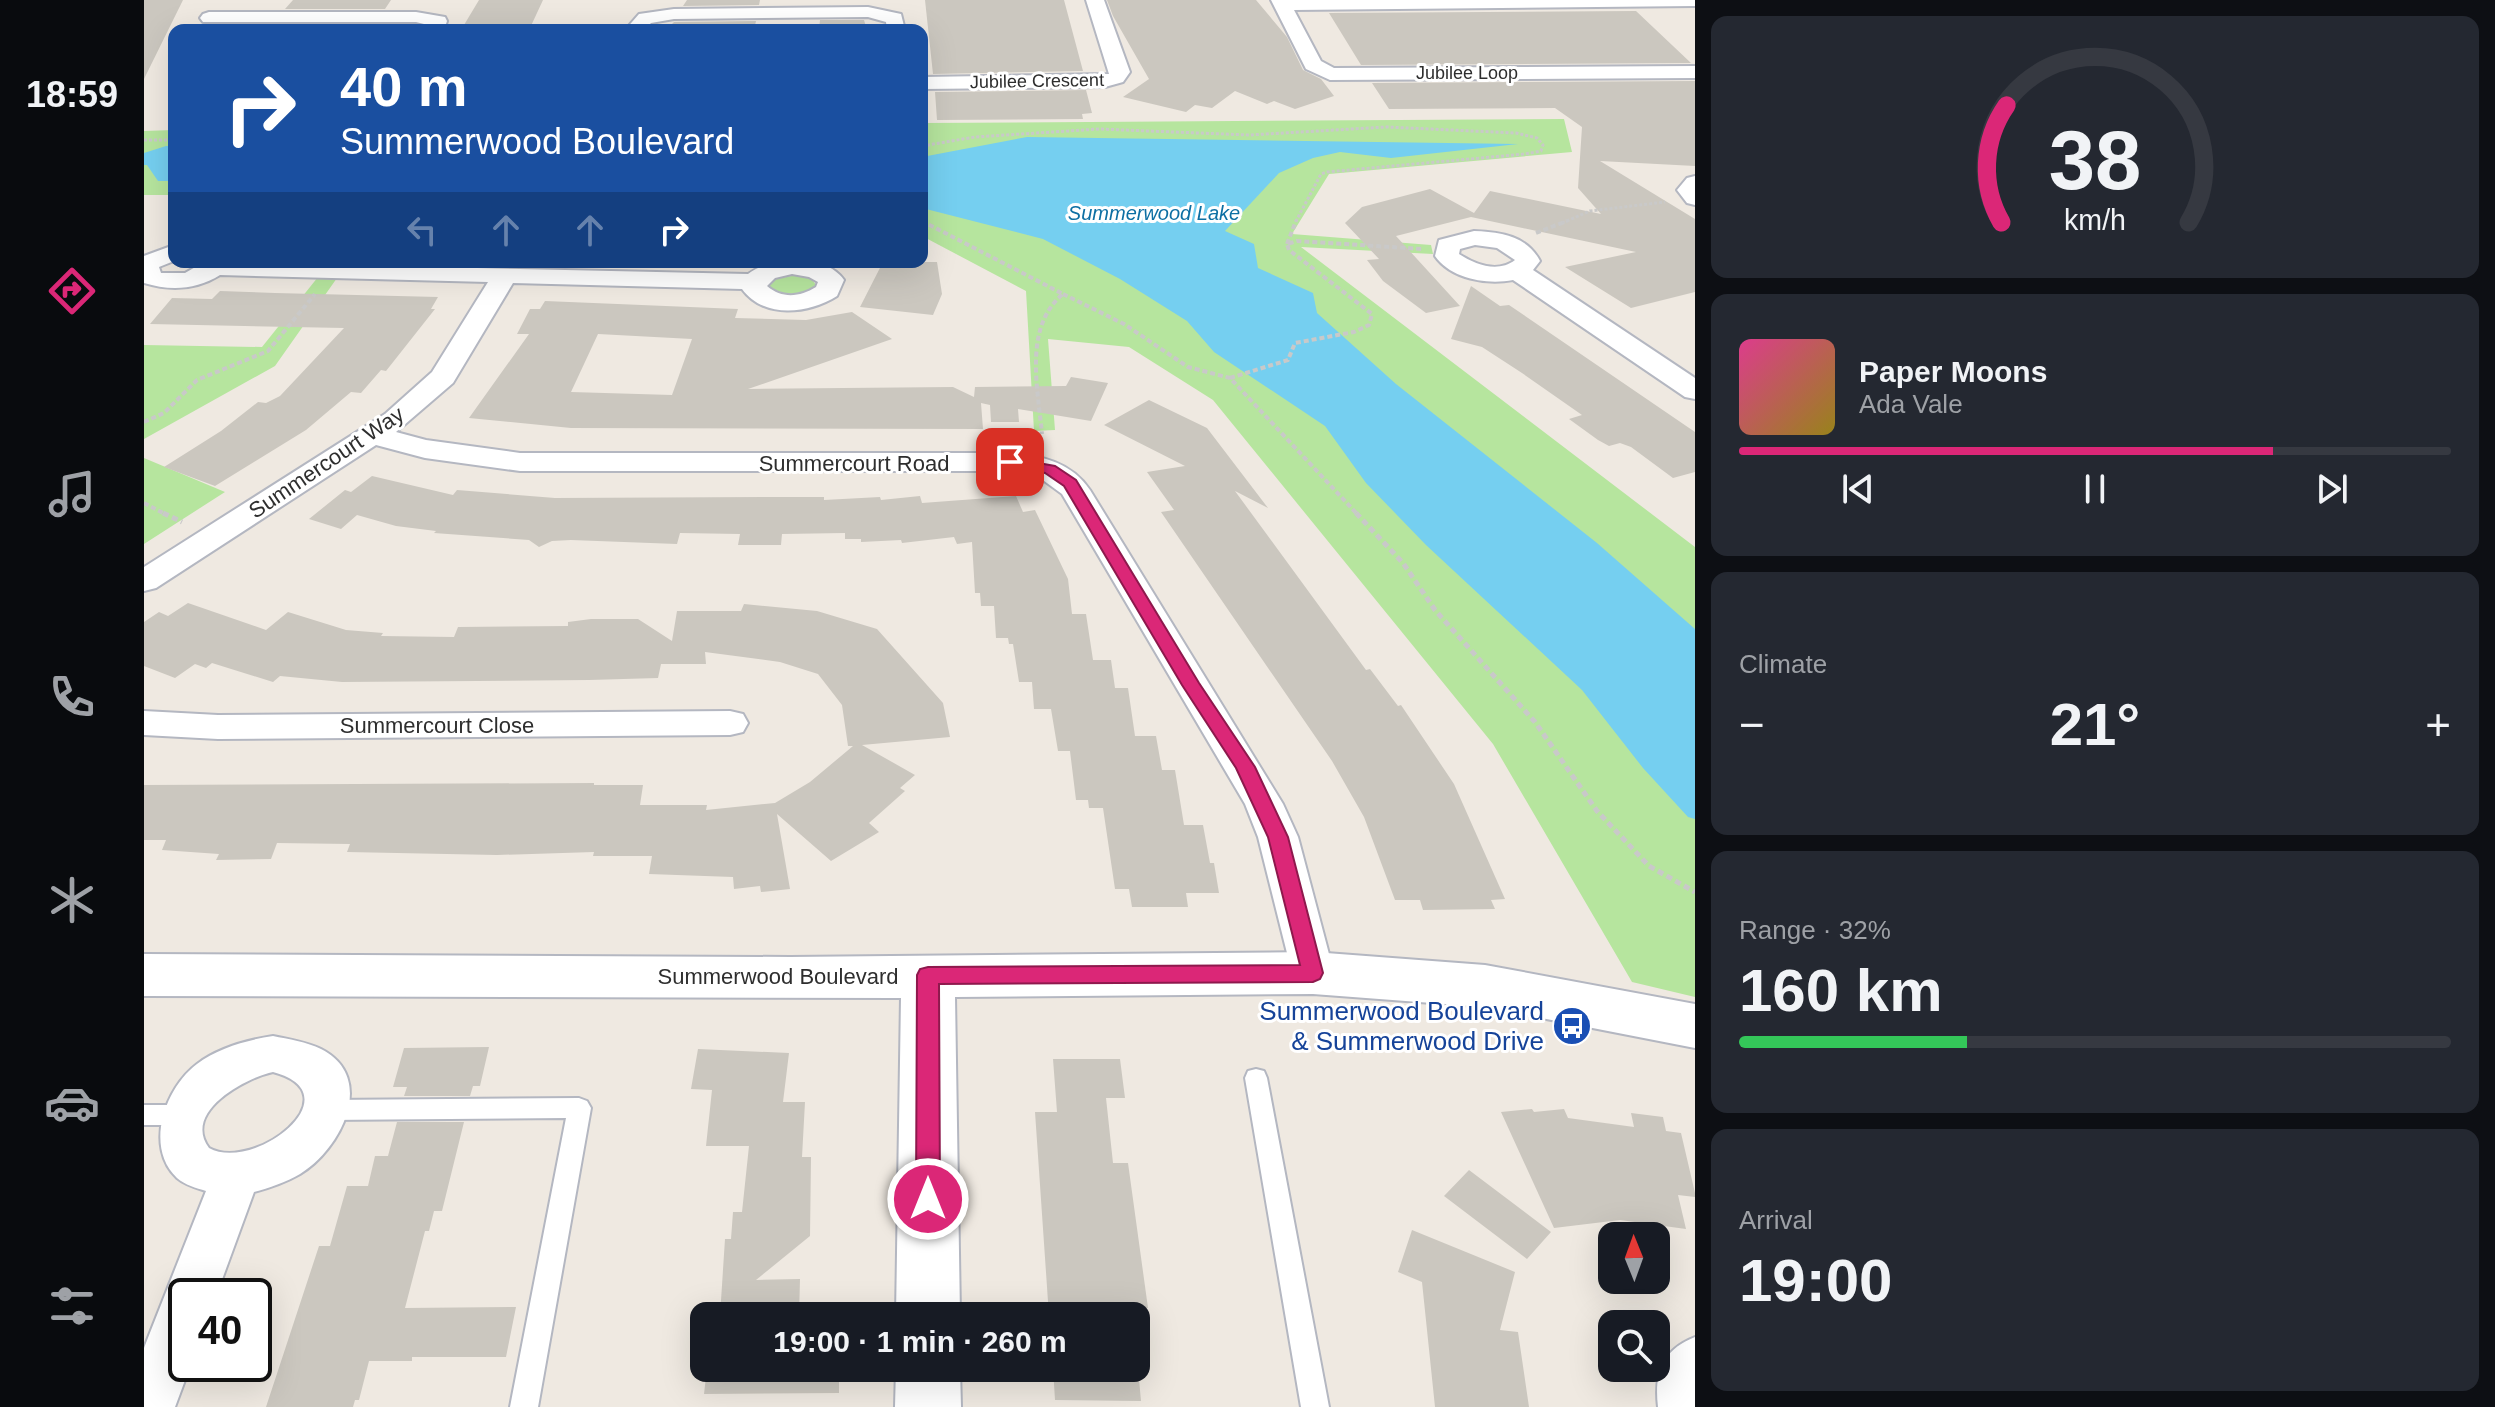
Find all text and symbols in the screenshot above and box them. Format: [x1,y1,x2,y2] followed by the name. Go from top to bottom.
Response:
[340,55,468,118] text: 40 m
[208,56,312,160] icon: right
[1416,63,1518,83] street label: Jubilee Loop
[970,70,1104,92] street label: Jubilee Crescent
[26,74,118,115] text: 18:59
[2049,114,2141,207] text: 38
[340,121,734,162] text: Summerwood Boulevard
[1068,202,1240,224] water label: Summerwood Lake
[2064,204,2126,236] text: km/h
[400,208,444,252] icon: left
[484,208,528,252] icon: ahead
[568,208,612,252] icon: ahead
[652,208,696,252] icon: right
[44,263,100,319] icon: directions
[1859,355,2047,388] text: Paper Moons
[1859,389,1963,419] text: Ada Vale
[244,401,408,523] street label: Summercourt Way
[976,428,1044,496] pin
[988,440,1032,484] icon: arrive
[759,451,949,476] street label: Summercourt Road
[44,466,100,522] icon: music
[1836,467,1880,511] icon: previous
[2073,467,2117,511] icon: pause
[2310,467,2354,511] icon: next
[1739,649,1827,679] text: Climate
[44,669,100,725] icon: phone
[2050,691,2140,758] text: 21°
[1739,700,1765,749] text: −
[2425,700,2451,749] text: +
[340,713,534,738] street label: Summercourt Close
[44,872,100,928] icon: climate
[1739,915,1891,945] text: Range · 32%
[1739,957,1943,1024] text: 160 km
[658,964,898,989] street label: Summerwood Boulevard
[1259,996,1544,1056] place label: Summerwood Boulevard & Summerwood Drive
[1551,1005,1593,1047] bus stop icon: Summerwood Boulevard & Summerwood Drive
[44,1075,100,1131] icon: car
[886,1157,970,1241] position arrow
[1739,1205,1813,1235] text: Arrival
[1598,1222,1670,1294] north arrow
[1598,1222,1670,1382] map controls
[1739,1247,1892,1314] text: 19:00
[44,1278,100,1334] icon: filters
[168,1278,272,1382] speed limit sign: 40
[1598,1310,1670,1382] button: search
[773,1325,1067,1358] text: 19:00 · 1 min · 260 m

